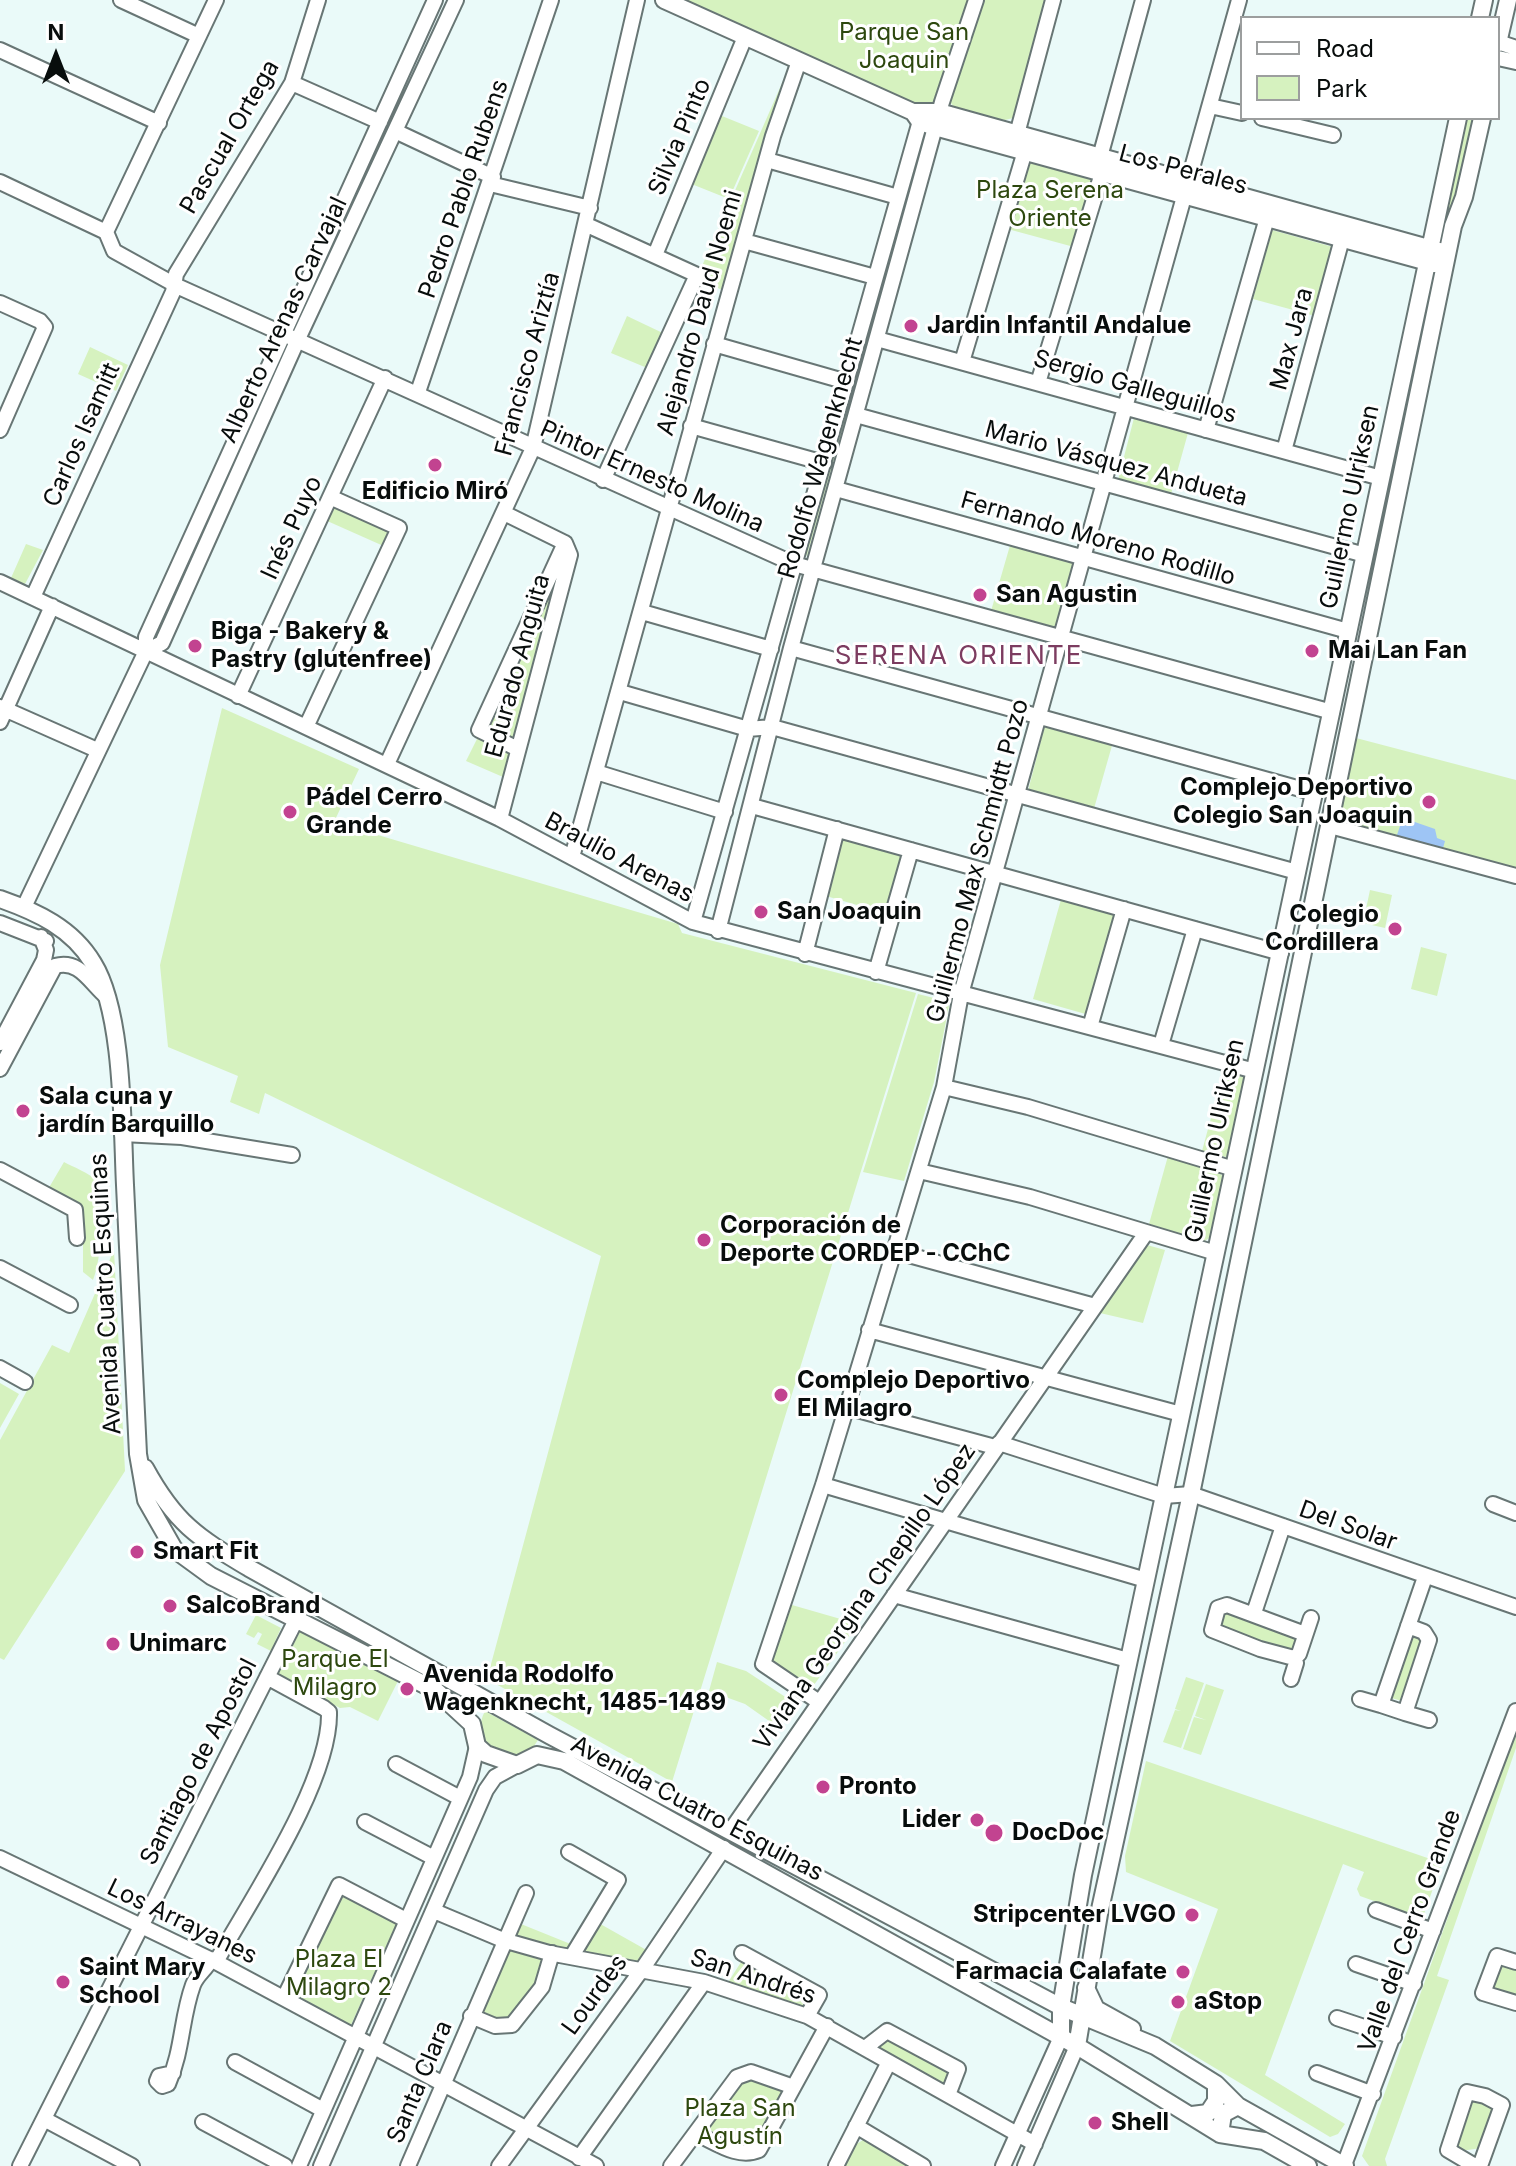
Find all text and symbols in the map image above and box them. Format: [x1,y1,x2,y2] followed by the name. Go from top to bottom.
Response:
[16,16,96,96] north arrow
[1240,16,1500,120] legend
[48,19,64,45] text: N
[839,19,969,75] park label: Parque San Joaquin
[1316,34,1374,63] text: Road
[174,55,286,219] street label: Pascual Ortega
[643,74,717,200] street label: Silvia Pinto
[1316,74,1367,103] text: Park
[413,76,515,302] street label: Pedro Pablo Rubens
[1116,139,1250,201] street label: Los Perales
[976,177,1124,233] park label: Plaza Serena Oriente
[651,187,749,439] street label: Alejandro Daud Noemi
[214,193,354,447] street label: Alberto Arenas Carvajal
[490,269,566,459] street label: Francisco Ariztía
[1265,285,1319,393] street label: Max Jara
[927,312,1191,340] place label: Jardin Infantil Andalue
[902,317,920,335] marker: Jardin Infantil Andalue
[773,334,869,582] street label: Rodolfo Wagenknecht
[1030,344,1240,430] street label: Sergio Galleguillos
[37,359,127,511] street label: Carlos Isamitt
[1314,402,1386,612] street label: Guillermo Ulriksen
[536,415,768,539] street label: Pintor Ernesto Molina
[982,415,1250,513] street label: Mario Vásquez Andueta
[426,456,444,474] marker: Edificio Miró
[256,472,328,584] street label: Inés Puyo
[362,478,508,506] place label: Edificio Miró
[957,486,1239,592] street label: Fernando Moreno Rodillo
[480,571,556,761] street label: Edurado Anguita
[996,581,1137,609] place label: San Agustin
[971,586,989,604] marker: San Agustin
[211,618,432,674] place label: Biga - Bakery & Pastry (glutenfree)
[186,637,204,655] marker: Biga - Bakery & Pastry (glutenfree)
[1328,637,1467,665] place label: Mai Lan Fan
[835,640,1083,672] district label: SERENA ORIENTE
[1303,642,1321,660] marker: Mai Lan Fan
[921,696,1035,1026] street label: Guillermo Max Schmidtt Pozo
[1173,774,1413,830] place label: Complejo Deportivo Colegio San Joaquin
[306,784,443,840] place label: Pádel Cerro Grande
[1420,793,1438,811] marker: Complejo Deportivo Colegio San Joaquin
[281,803,299,821] marker: Pádel Cerro Grande
[540,807,698,909] street label: Braulio Arenas
[777,898,922,926] place label: San Joaquin
[1265,901,1379,957] place label: Colegio Cordillera
[752,903,770,921] marker: San Joaquin
[1386,920,1404,938] marker: Colegio Cordillera
[1179,1036,1251,1246] street label: Guillermo Ulriksen
[39,1083,214,1139] place label: Sala cuna y jardín Barquillo
[14,1102,32,1120] marker: Sala cuna y jardín Barquillo
[84,1153,128,1435] street label: Avenida Cuatro Esquinas
[720,1212,1011,1268] place label: Corporación de Deporte CORDEP - CChC
[695,1231,713,1249] marker: Corporación de Deporte CORDEP - CChC
[797,1367,1030,1423] place label: Complejo Deportivo El Milagro
[772,1386,790,1404] marker: Complejo Deportivo El Milagro
[748,1438,982,1756] street label: Viviana Georgina Chepillo López
[1295,1495,1401,1557] street label: Del Solar
[153,1538,259,1566] place label: Smart Fit
[128,1543,146,1561] marker: Smart Fit
[186,1592,320,1620] place label: SalcoBrand
[161,1597,179,1615] marker: SalcoBrand
[129,1630,227,1658] place label: Unimarc
[104,1635,122,1653] marker: Unimarc
[281,1646,389,1702] park label: Parque El Milagro
[134,1654,264,1870] street label: Santiago de Apostol
[423,1661,726,1717] place label: Avenida Rodolfo Wagenknecht, 1485-1489
[398,1680,416,1698] marker: Avenida Rodolfo Wagenknecht, 1485-1489
[566,1730,828,1888] street label: Avenida Cuatro Esquinas
[839,1773,917,1801] place label: Pronto
[814,1778,832,1796] marker: Pronto
[902,1806,961,1834] place label: Lider
[1353,1806,1467,2056] street label: Valle del Cerro Grande
[968,1811,986,1829] marker: Lider
[1012,1819,1104,1847] place label: DocDoc
[983,1822,1005,1844] marker: DocDoc
[102,1873,262,1971] street label: Los Arrayanes
[973,1901,1176,1929] place label: Stripcenter LVGO
[1183,1906,1201,1924] marker: Stripcenter LVGO
[686,1943,820,2011] street label: San Andrés
[286,1946,392,2002] park label: Plaza El Milagro 2
[556,1949,634,2041] street label: Lourdes
[79,1954,205,2010] place label: Saint Mary School
[955,1958,1167,1986] place label: Farmacia Calafate
[1174,1963,1192,1981] marker: Farmacia Calafate
[54,1973,72,1991] marker: Saint Mary School
[1194,1988,1262,2016] place label: aStop
[1169,1993,1187,2011] marker: aStop
[381,2016,459,2148] street label: Santa Clara
[684,2095,796,2151] park label: Plaza San Agustín
[1111,2109,1169,2137] place label: Shell
[1086,2114,1104,2132] marker: Shell

